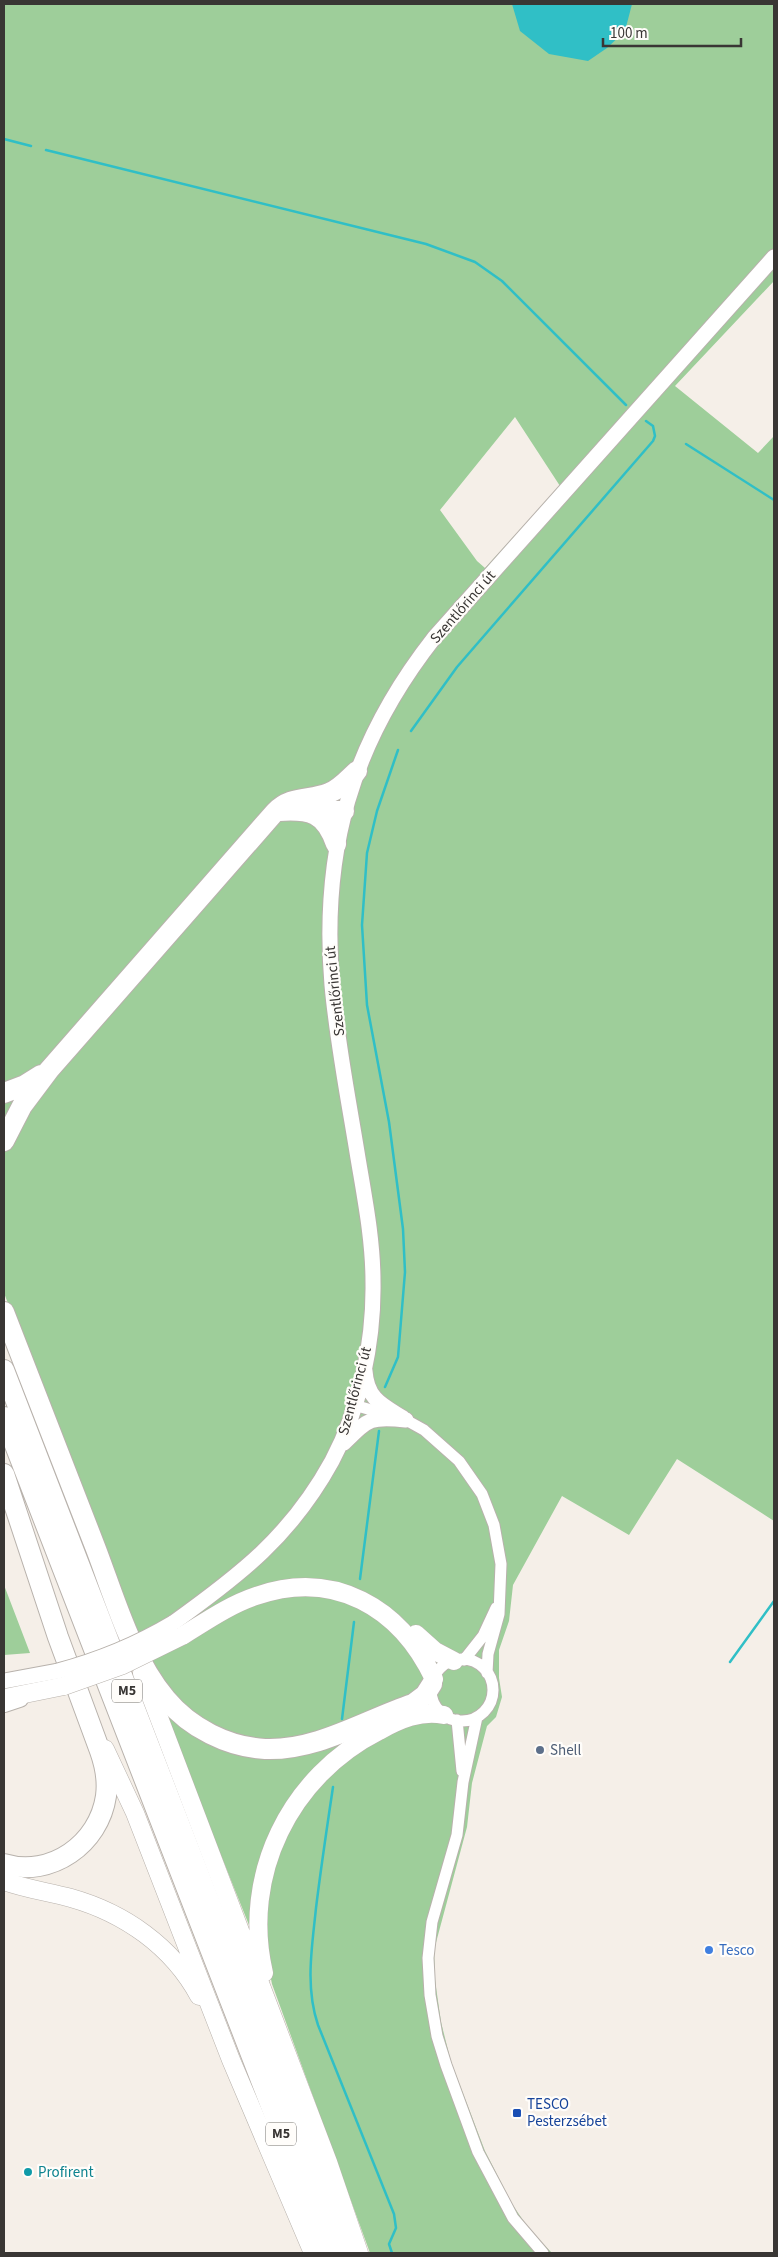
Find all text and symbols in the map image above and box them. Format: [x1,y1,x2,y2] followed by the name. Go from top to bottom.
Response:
[603,15,740,47] scale bar
[610,23,648,44] text: 100 m
[425,566,501,648] street label: Szentlőrinci út
[320,945,350,1037] street label: Szentlőrinci út
[333,1344,377,1438] street label: Szentlőrinci út
[112,1680,142,1702] road number: M5
[550,1740,581,1761] place label: Shell
[534,1744,546,1756] marker: Shell
[719,1940,754,1961] place label: Tesco
[703,1944,715,1956] marker: Tesco
[527,2094,607,2132] place label: TESCO Pesterzsébet
[511,2107,523,2119] marker: TESCO Pesterzsébet
[266,2122,296,2146] road number: M5
[38,2162,93,2183] place label: Profirent
[22,2166,34,2178] marker: Profirent

